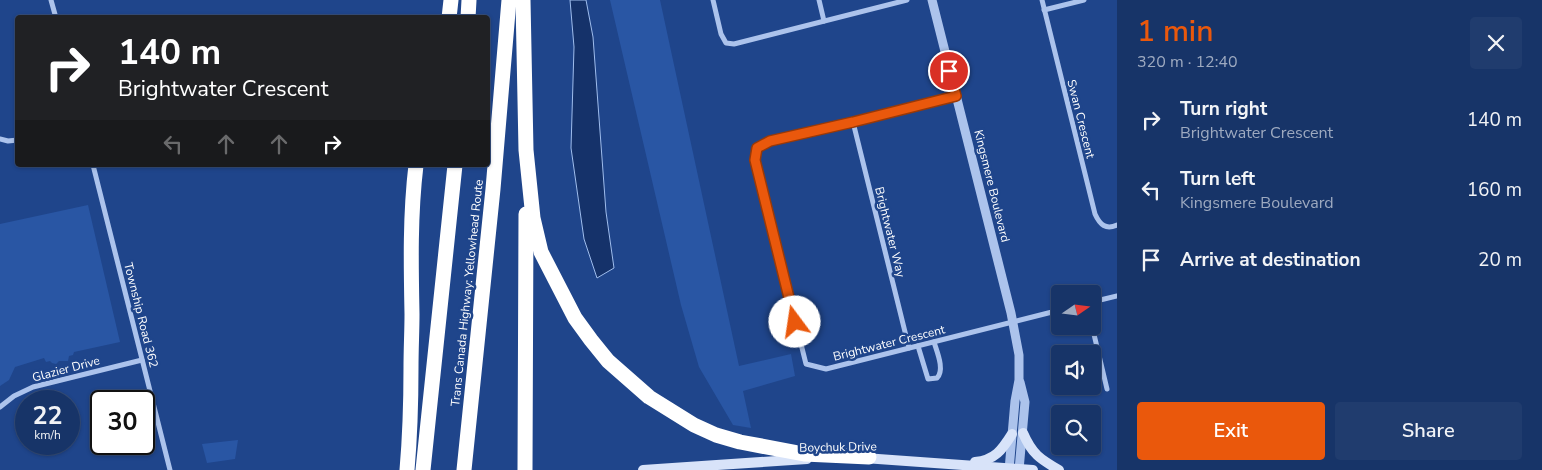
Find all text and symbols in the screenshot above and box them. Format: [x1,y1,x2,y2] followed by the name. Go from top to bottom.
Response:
[1137,11,1213,52] text: 1 min
[1470,17,1522,69] button: close
[118,29,221,76] text: 140 m
[35,35,100,100] icon: right
[928,50,970,92] pin
[1137,51,1238,73] text: 320 m · 12:40
[935,57,963,85] icon: arrive
[118,74,329,104] text: Brightwater Crescent
[1063,78,1099,161] street label: Swan Crescent
[1180,96,1267,122] text: Turn right
[1137,106,1165,134] icon: right
[1467,107,1522,133] text: 140 m
[1180,122,1333,144] text: Brightwater Crescent
[970,128,1014,244] street label: Kingsmere Boulevard
[159,130,187,158] icon: left
[212,130,240,158] icon: ahead
[265,130,293,158] icon: ahead
[318,130,346,158] icon: right
[1180,166,1255,192] text: Turn left
[1137,176,1165,204] icon: left
[1467,177,1522,203] text: 160 m
[447,179,487,407] street label: Trans Canada Highway: Yellowhead Route
[871,185,909,280] street label: Brightwater Way
[1180,192,1334,214] text: Kingsmere Boulevard
[1137,246,1165,274] icon: arrive
[1180,247,1361,273] text: Arrive at destination
[1478,247,1522,273] text: 20 m
[120,261,162,369] street label: Township Road 362
[1051,285,1101,335] north arrow
[1051,285,1101,455] map controls
[768,295,820,347] position arrow
[831,321,947,365] street label: Brightwater Crescent
[1051,345,1101,395] button: sound
[31,352,101,386] street label: Glazier Drive
[90,390,155,455] speed limit sign: 30
[32,399,63,433] text: 22
[1137,402,1325,460] button: Exit
[1335,402,1522,460] button: Share
[1051,405,1101,455] button: search
[34,427,61,443] text: km/h
[799,438,877,456] street label: Boychuk Drive

